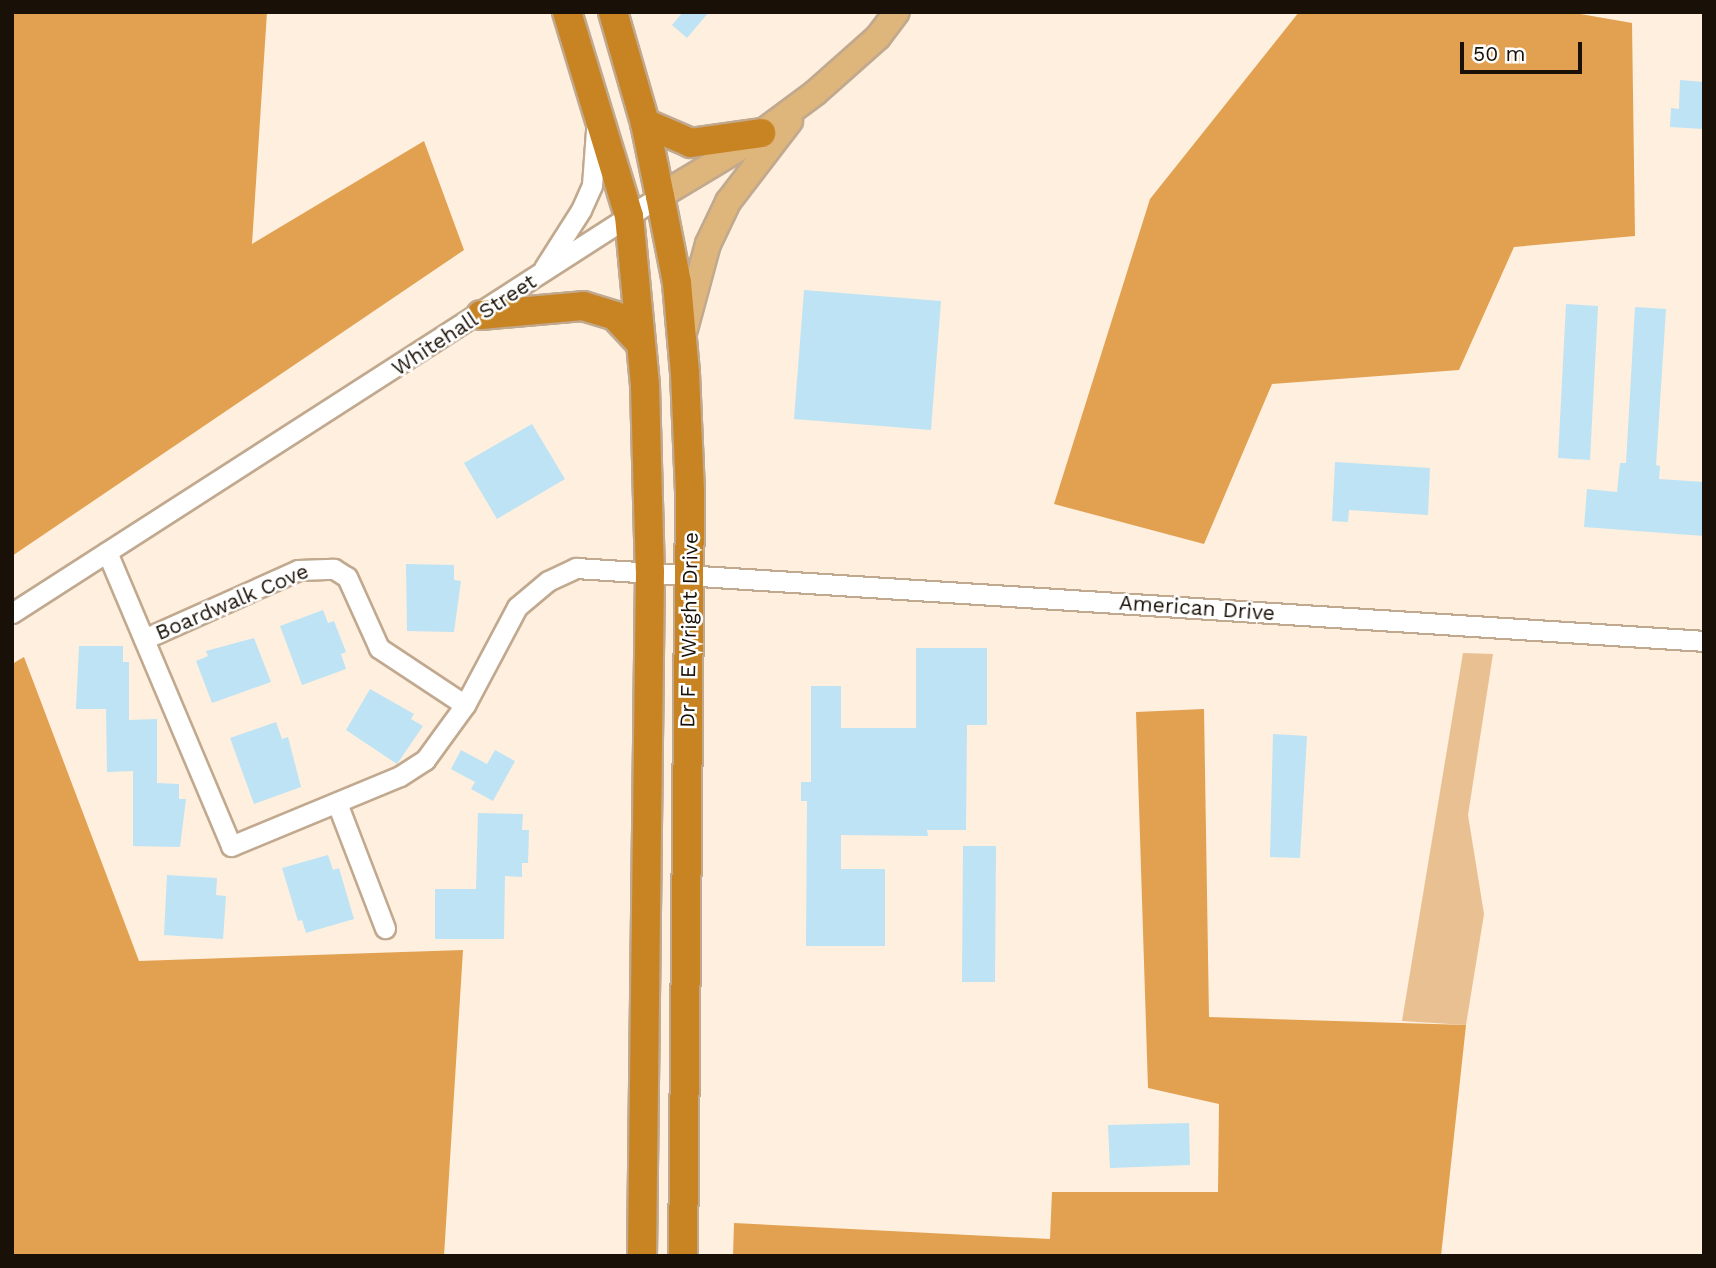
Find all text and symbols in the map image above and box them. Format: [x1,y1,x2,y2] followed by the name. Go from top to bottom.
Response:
[1464,28,1586,72] scale bar
[1473,41,1525,66] text: 50 m
[387,269,541,381] street label: Whitehall Street
[675,531,703,729] street label: Dr F E Wright Drive
[151,558,313,646] street label: Boardwalk Cove
[1118,590,1276,626] street label: American Drive

